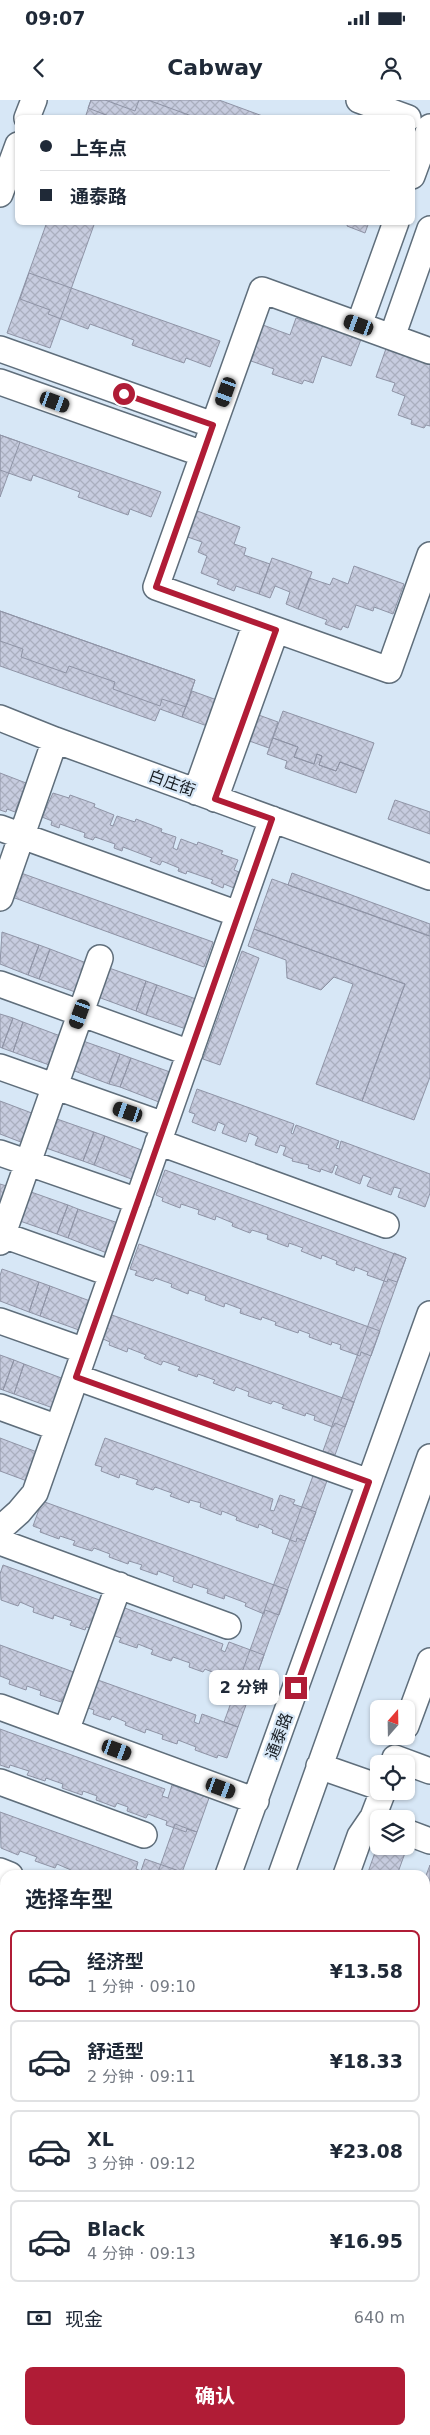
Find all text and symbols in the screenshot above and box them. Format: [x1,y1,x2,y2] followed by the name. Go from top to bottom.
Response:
[25,7,85,29] text: 09:07
[25,54,53,82] icon: back
[377,54,405,82] icon: person
[167,55,263,80] text: Cabway
[70,137,127,159] text: 上车点
[70,185,127,207] text: 通泰路
[342,313,375,337] car
[213,375,238,409] car
[113,383,135,405] route start
[38,390,71,414] car
[146,766,198,800] street label: 白庄街
[67,997,92,1031] car
[111,1100,144,1124] car
[208,1670,278,1706] callout: 2 分钟
[285,1677,307,1699] route end
[220,1678,268,1697] text: 2 分钟
[370,1700,415,1745] north arrow
[370,1700,415,1855] map controls
[262,1710,296,1762] street label: 通泰路
[100,1738,133,1762] car
[370,1755,415,1800] button: locate
[204,1776,237,1800] car
[370,1810,415,1855] button: layers
[25,1887,113,1912] text: 选择车型
[27,1949,72,1994] icon: car
[87,1950,144,1972] text: 经济型
[330,1960,403,1982] text: ¥13.58
[87,1977,196,1996] text: 1 分钟 · 09:10
[27,2039,72,2084] icon: car
[87,2040,144,2062] text: 舒适型
[330,2050,403,2072] text: ¥18.33
[87,2067,196,2086] text: 2 分钟 · 09:11
[87,2128,114,2150] text: XL
[27,2129,72,2174] icon: car
[330,2140,403,2162] text: ¥23.08
[87,2154,196,2173] text: 3 分钟 · 09:12
[87,2218,145,2240] text: Black
[27,2219,72,2264] icon: car
[330,2230,403,2252] text: ¥16.95
[87,2244,196,2263] text: 4 分钟 · 09:13
[25,2304,53,2332] icon: cash
[65,2308,103,2330] text: 现金
[354,2308,405,2327] text: 640 m
[25,2367,405,2425] button: 确认

